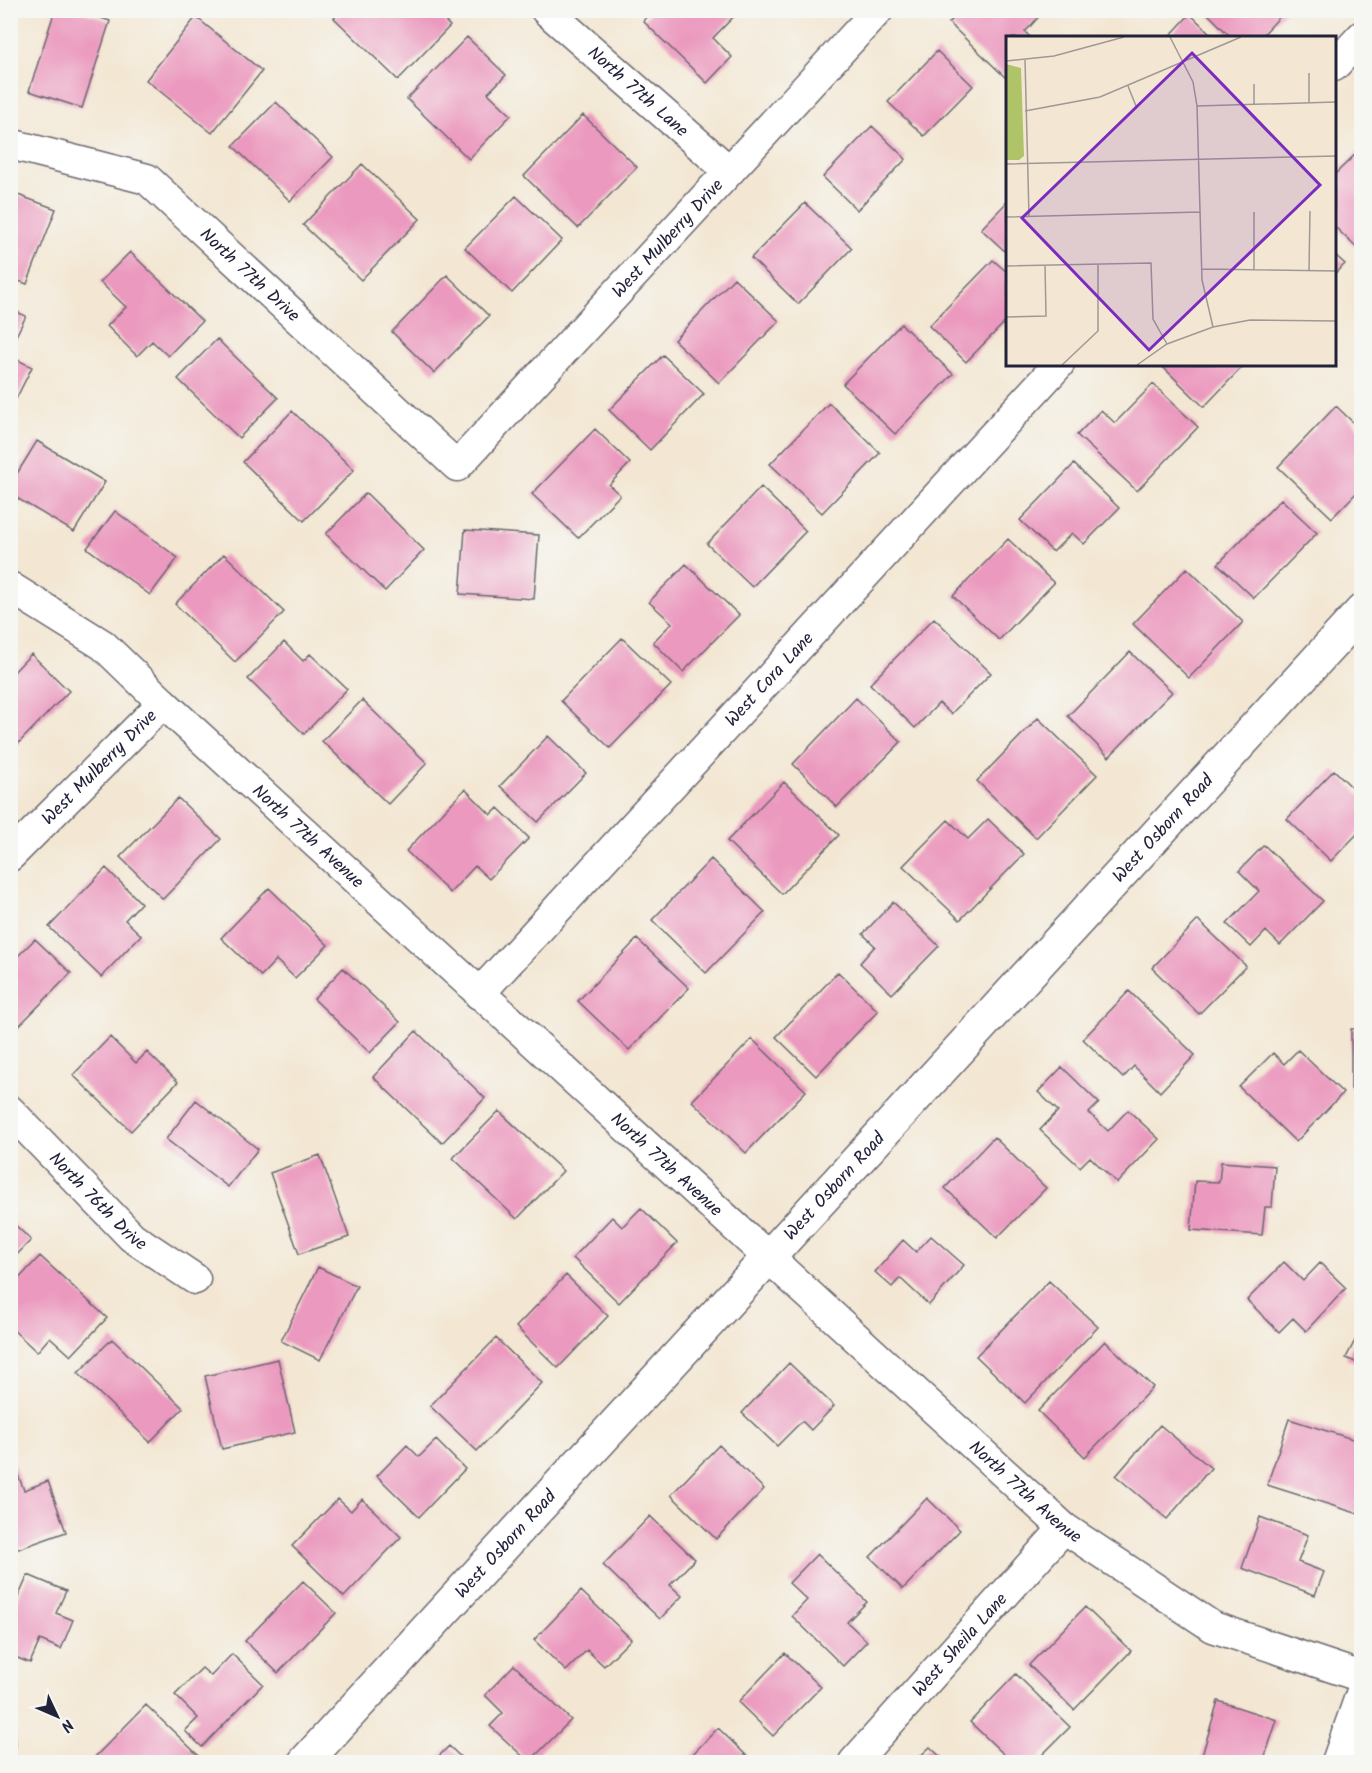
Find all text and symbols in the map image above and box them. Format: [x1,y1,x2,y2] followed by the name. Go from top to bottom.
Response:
[1006,36,1336,366] inset map
[580,40,694,145] street label: North 77th Lane
[606,173,731,306] street label: West Mulberry Drive
[192,221,306,330] street label: North 77th Drive
[718,626,822,734] street label: West Cora Lane
[35,703,165,833] street label: West Mulberry Drive
[1106,767,1222,890] street label: West Osborn Road
[244,778,370,896] street label: North 77th Avenue
[603,1106,728,1225] street label: North 77th Avenue
[777,1125,894,1248] street label: West Osborn Road
[41,1146,152,1259] street label: North 76th Drive
[961,1434,1087,1552] street label: North 77th Avenue
[449,1483,565,1606] street label: West Osborn Road
[906,1587,1015,1704] street label: West Sheila Lane
[27,1686,87,1746] north arrow
[54,1713,79,1738] text: N

